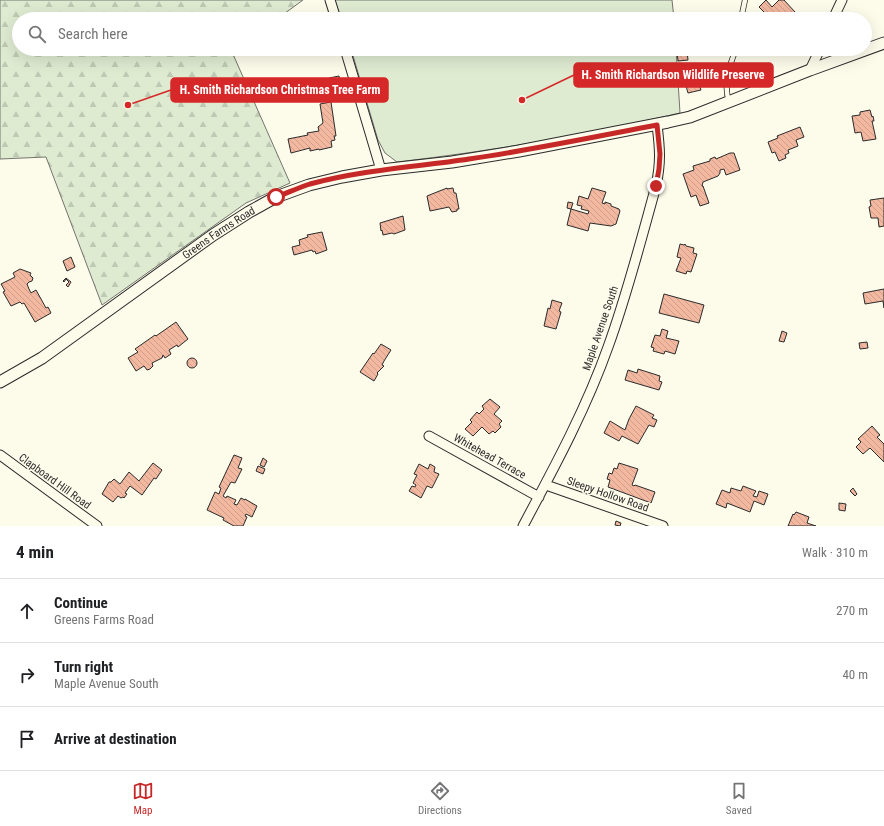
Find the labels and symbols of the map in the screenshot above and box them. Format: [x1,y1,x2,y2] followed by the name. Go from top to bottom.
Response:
[574,63,773,87] callout: H. Smith Richardson Wildlife Preserve
[581,68,765,82] text: H. Smith Richardson Wildlife Preserve
[171,78,388,102] callout: H. Smith Richardson Christmas Tree Farm
[180,83,380,97] text: H. Smith Richardson Christmas Tree Farm
[647,177,665,195] route end
[267,188,285,206] route start
[180,204,257,262] street label: Greens Farms Road
[580,284,621,372] street label: Maple Avenue South
[451,431,528,482] street label: Whitehead Terrace
[16,451,93,512] street label: Clapboard Hill Road
[565,474,650,515] street label: Sleepy Hollow Road

